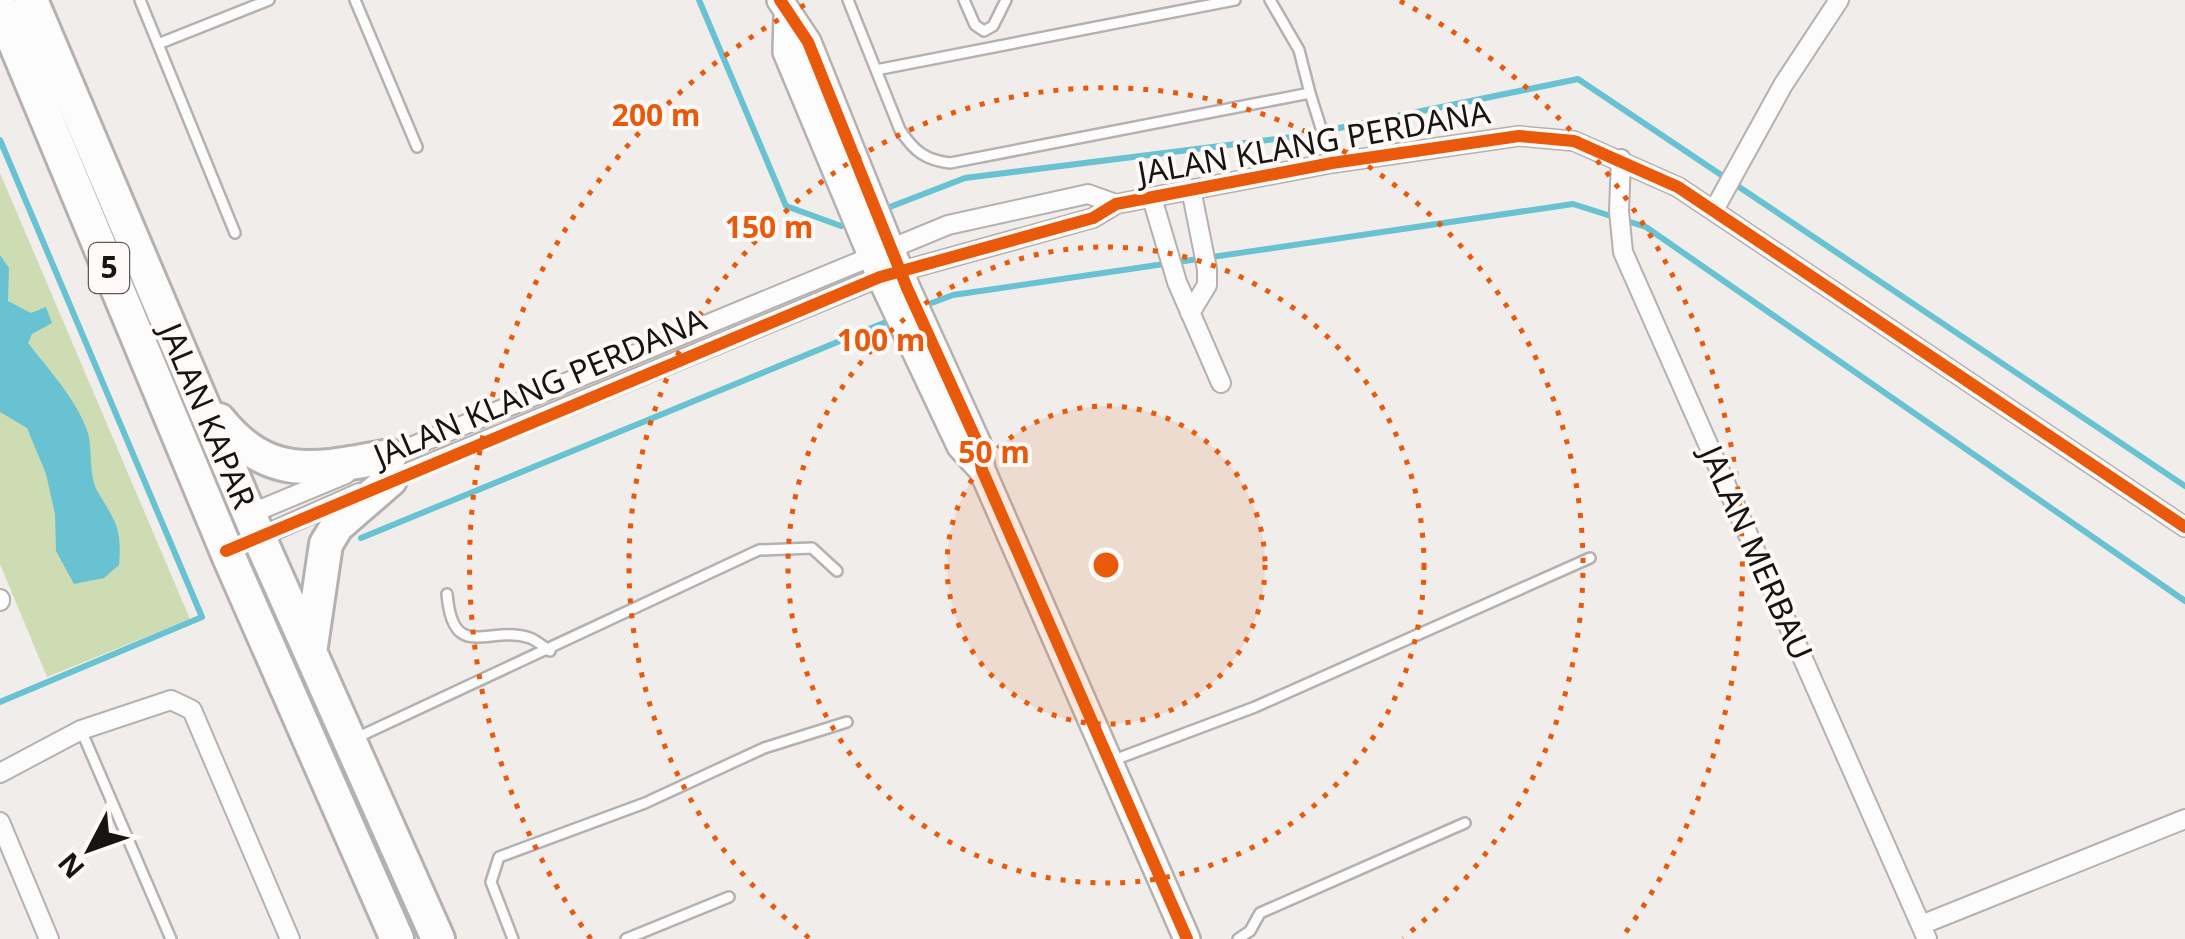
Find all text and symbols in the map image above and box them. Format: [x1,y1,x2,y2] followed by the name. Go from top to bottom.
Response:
[1131,89,1494,194] street label: JALAN KLANG PERDANA
[612,94,700,135] text: 200 m
[725,206,813,247] text: 150 m
[89,243,129,293] road number: 5
[364,297,713,477] street label: JALAN KLANG PERDANA
[149,313,267,515] street label: JALAN KAPAR
[837,319,925,360] text: 100 m
[958,431,1030,472] text: 50 m
[1690,436,1824,666] street label: JALAN MERBAU
[1088,547,1124,583] centre of rings
[40,799,140,899] north arrow
[49,845,92,887] text: N

